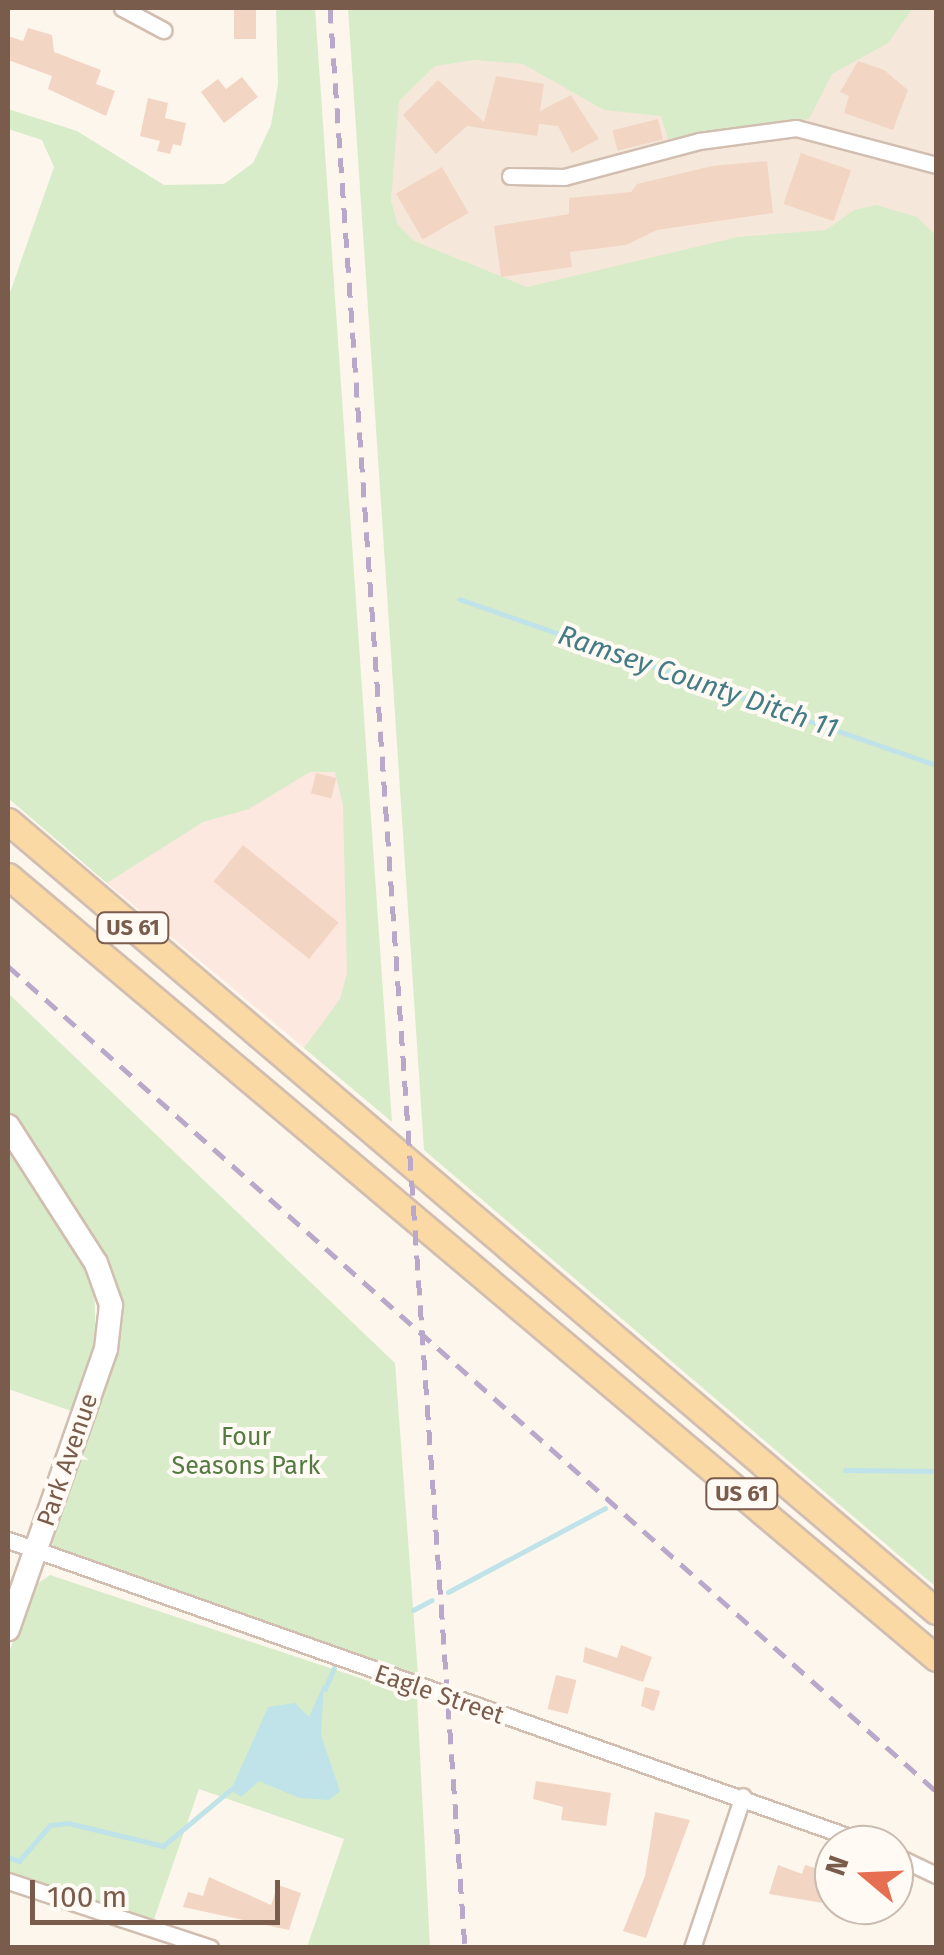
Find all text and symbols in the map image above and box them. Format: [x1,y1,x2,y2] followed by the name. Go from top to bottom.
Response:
[554,618,842,746] water label: Ramsey County Ditch 11
[96,911,170,945] road number: US 61
[31,1389,105,1531] street label: Park Avenue
[172,1423,320,1482] park label: Four Seasons Park
[704,1477,780,1511] road number: US 61
[370,1659,508,1731] street label: Eagle Street
[814,1825,914,1925] north arrow
[818,1852,856,1880] text: N
[35,1860,285,1922] scale bar
[47,1879,127,1915] text: 100 m

